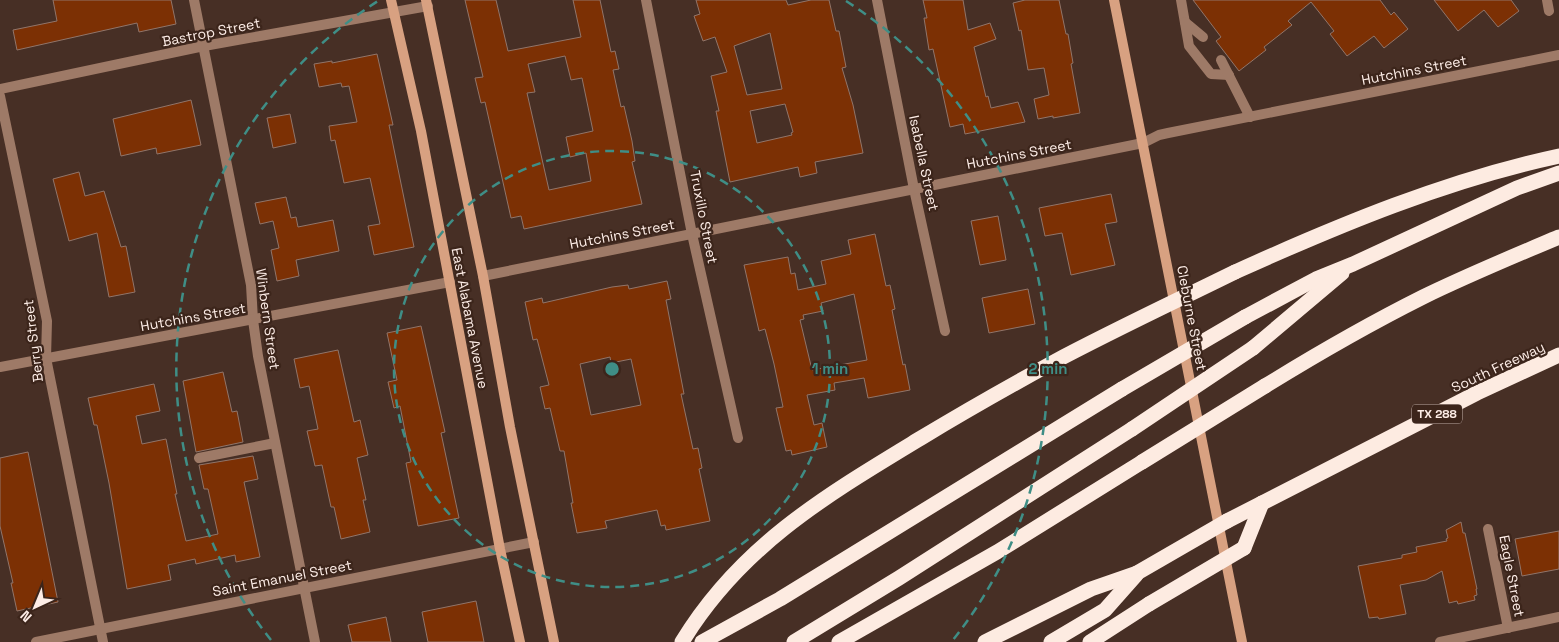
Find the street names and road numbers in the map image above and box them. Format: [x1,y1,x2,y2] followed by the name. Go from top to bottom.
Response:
[160,14,262,50] street label: Bastrop Street
[1360,51,1468,89] street label: Hutchins Street
[905,113,943,213] street label: Isabella Street
[965,135,1073,173] street label: Hutchins Street
[686,169,722,265] street label: Truxillo Street
[568,215,676,253] street label: Hutchins Street
[447,246,493,390] street label: East Alabama Avenue
[1173,264,1211,372] street label: Cleburne Street
[252,267,284,371] street label: Winbern Street
[19,299,47,383] street label: Berry Street
[139,299,247,335] street label: Hutchins Street
[1448,338,1548,396] street label: South Freeway
[1412,404,1462,424] road number: TX 288
[1495,534,1529,618] street label: Eagle Street
[211,556,353,600] street label: Saint Emanuel Street

